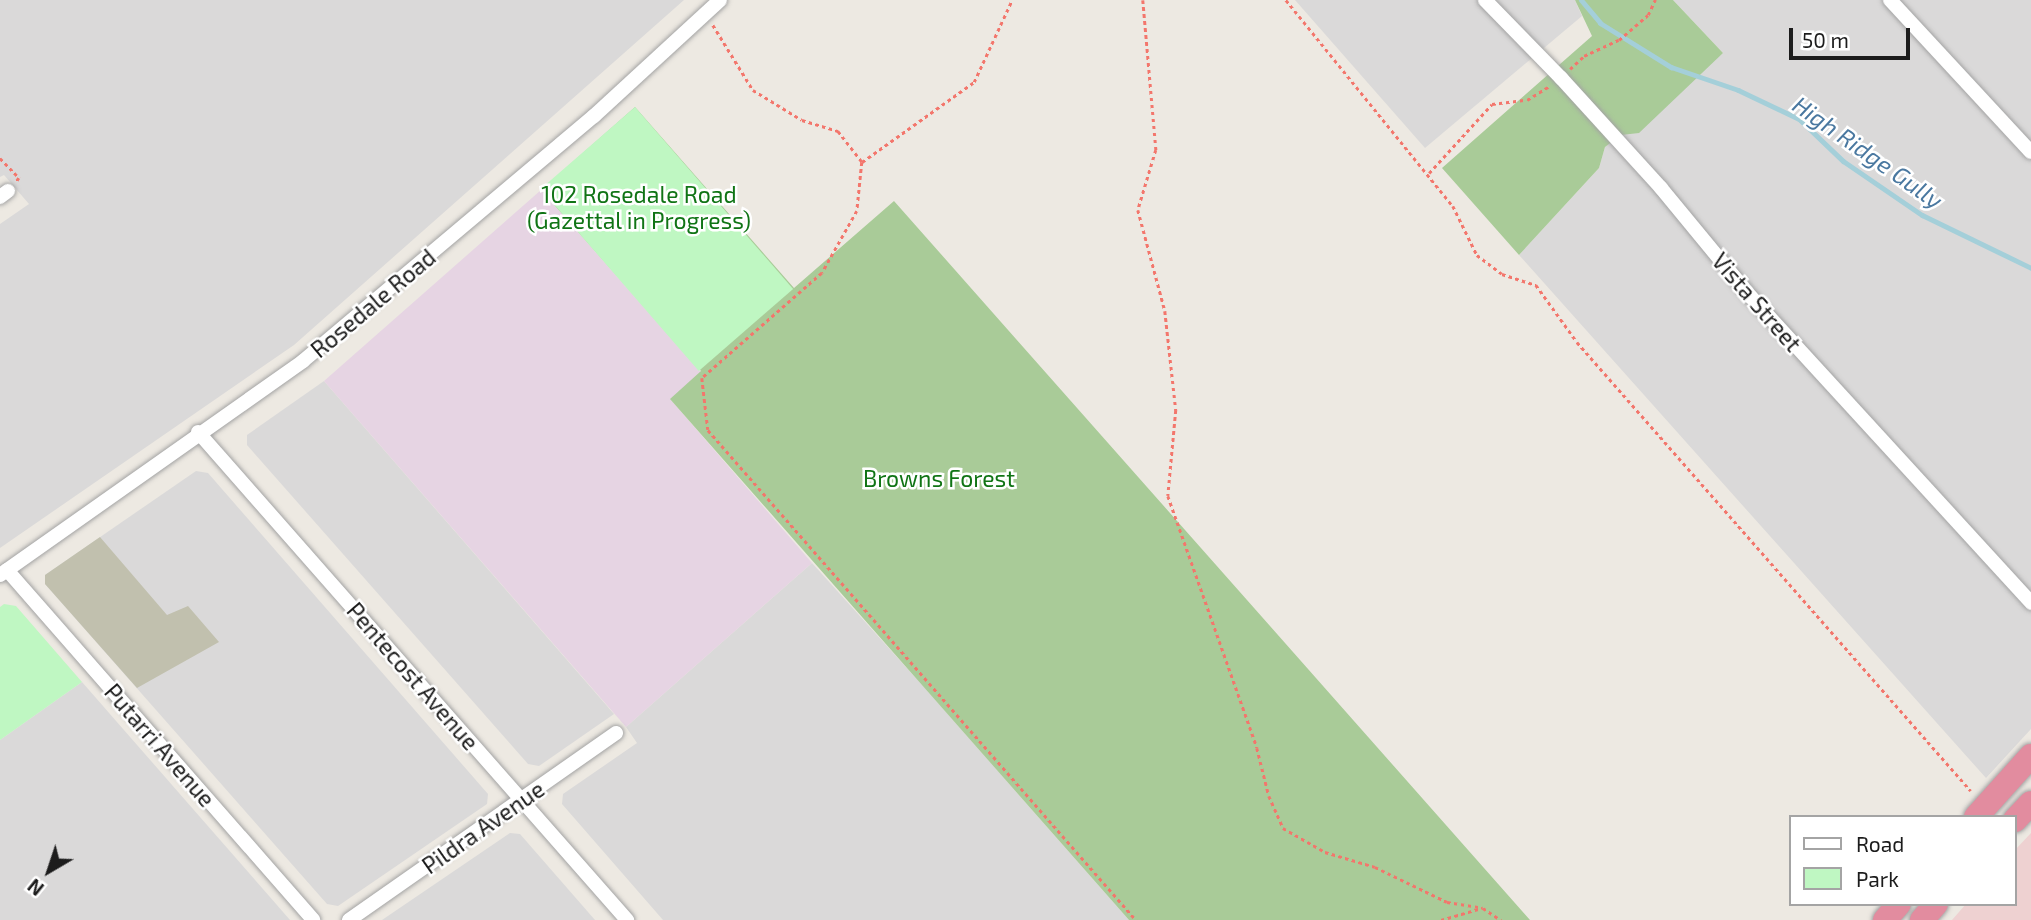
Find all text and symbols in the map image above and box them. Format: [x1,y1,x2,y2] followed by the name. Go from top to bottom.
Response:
[1793,14,1914,58] scale bar
[1802,27,1849,52] text: 50 m
[1787,90,1949,214] water label: High Ridge Gully
[527,180,751,234] park label: 102 Rosedale Road (Gazettal in Progress)
[305,243,441,363] street label: Rosedale Road
[1707,247,1807,357] street label: Vista Street
[863,464,1015,492] park label: Browns Forest
[341,596,485,756] street label: Pentecost Avenue
[99,678,221,812] street label: Putarri Avenue
[416,775,550,879] street label: Pildra Avenue
[1790,815,2017,906] legend
[1856,831,1904,856] text: Road
[14,836,84,906] north arrow
[1856,866,1899,891] text: Park
[23,874,48,901] text: N

